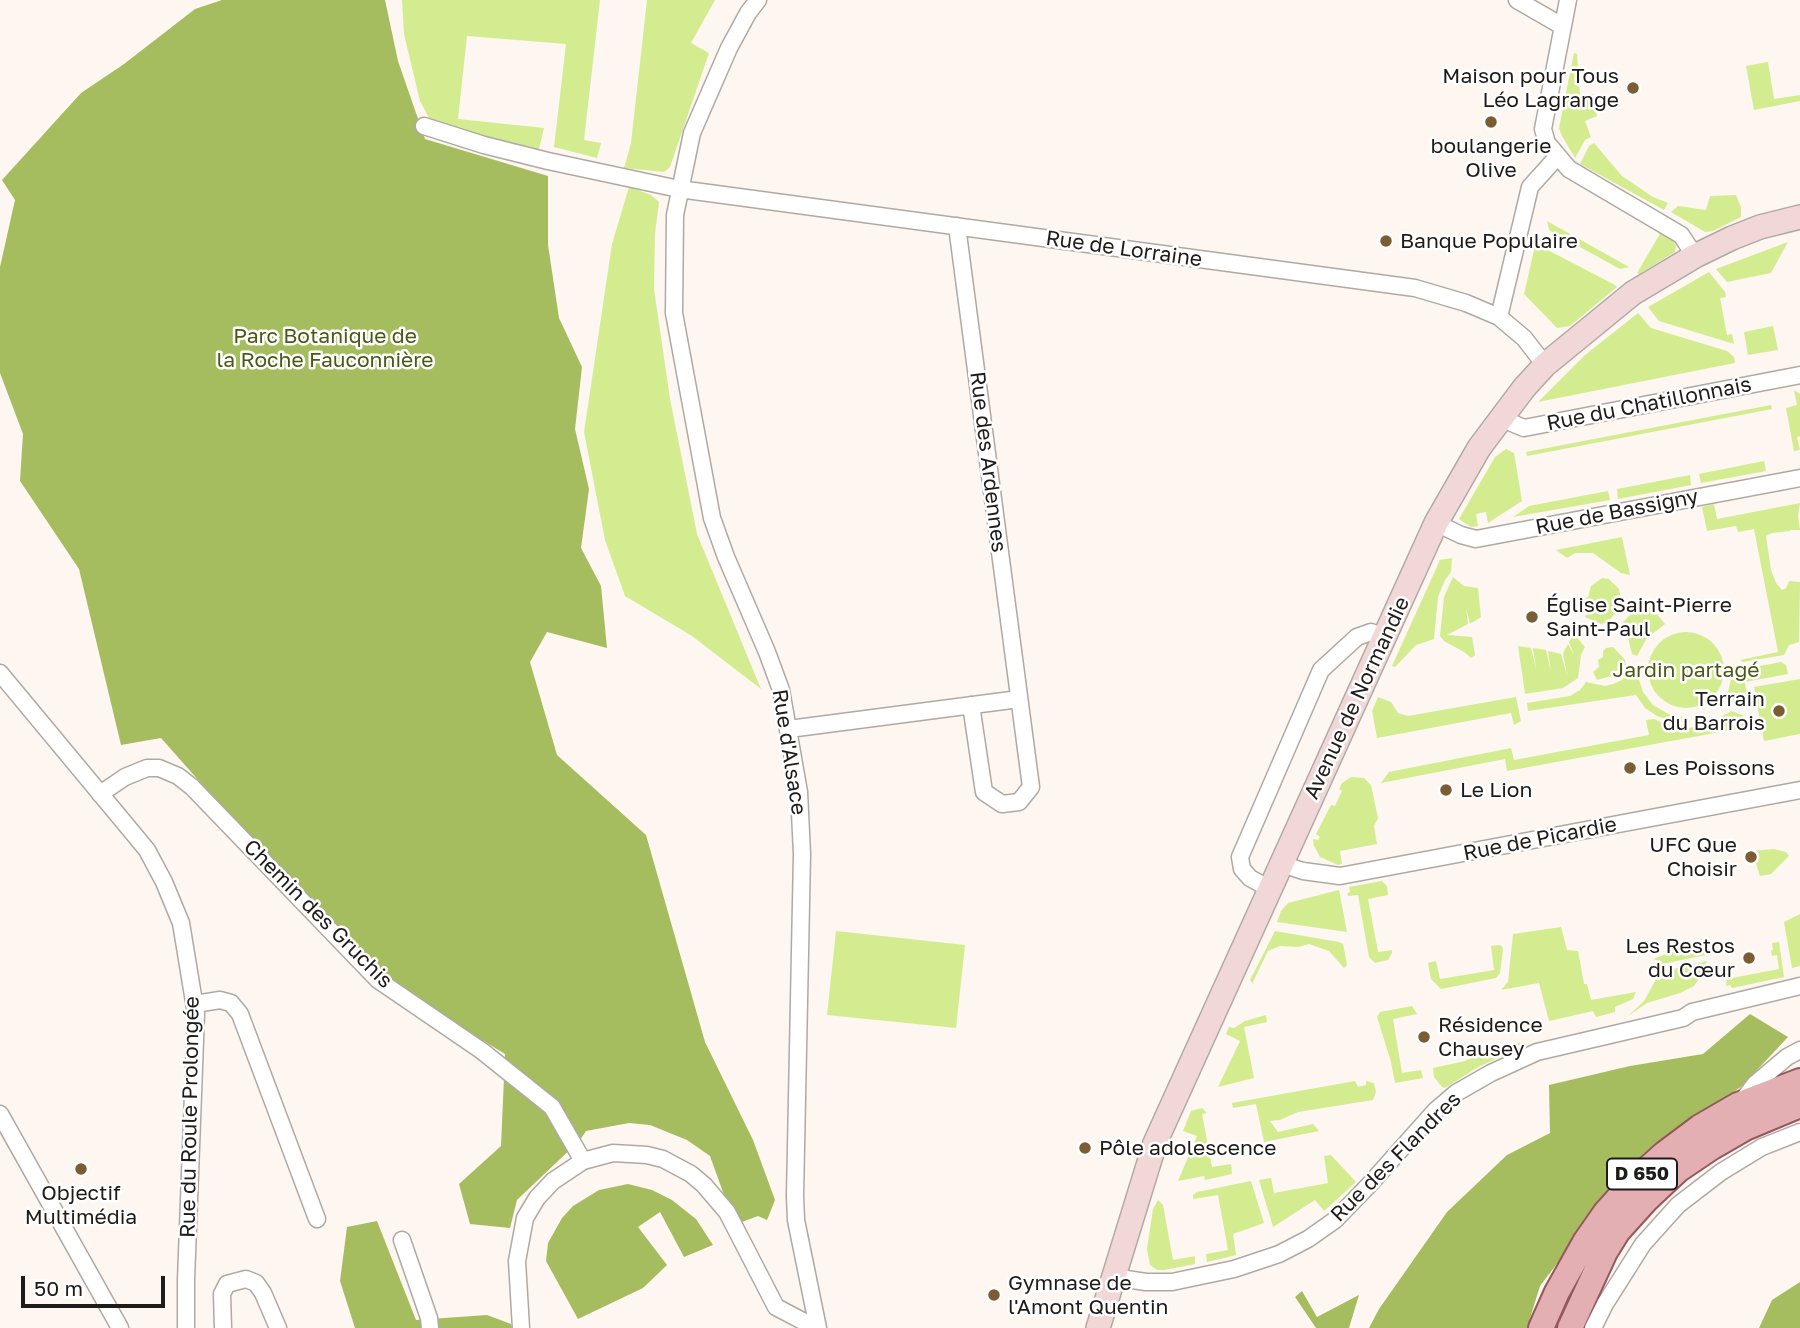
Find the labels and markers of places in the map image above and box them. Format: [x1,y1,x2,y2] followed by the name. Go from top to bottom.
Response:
[1442,63,1619,113] place label: Maison pour Tous Léo Lagrange
[1625,80,1641,96] marker: Maison pour Tous Léo Lagrange
[1483,114,1499,130] marker: boulangerie Olive
[1431,133,1551,183] place label: boulangerie Olive
[1400,228,1578,254] place label: Banque Populaire
[1378,233,1394,249] marker: Banque Populaire
[1546,592,1732,642] place label: Église Saint-Pierre Saint-Paul
[1524,609,1540,625] marker: Église Saint-Pierre Saint-Paul
[1663,686,1765,736] place label: Terrain du Barrois
[1771,703,1787,719] marker: Terrain du Barrois
[1644,755,1775,781] place label: Les Poissons
[1622,760,1638,776] marker: Les Poissons
[1460,777,1532,803] place label: Le Lion
[1438,782,1454,798] marker: Le Lion
[1649,832,1737,882] place label: UFC Que Choisir
[1743,849,1759,865] marker: UFC Que Choisir
[1625,933,1735,983] place label: Les Restos du Cœur
[1741,950,1757,966] marker: Les Restos du Cœur
[1438,1012,1543,1062] place label: Résidence Chausey
[1416,1029,1432,1045] marker: Résidence Chausey
[1099,1135,1276,1161] place label: Pôle adolescence
[1077,1140,1093,1156] marker: Pôle adolescence
[73,1161,89,1177] marker: Objectif Multimédia
[25,1180,137,1230] place label: Objectif Multimédia
[1008,1270,1169,1320] place label: Gymnase de l'Amont Quentin
[986,1287,1002,1303] marker: Gymnase de l'Amont Quentin

